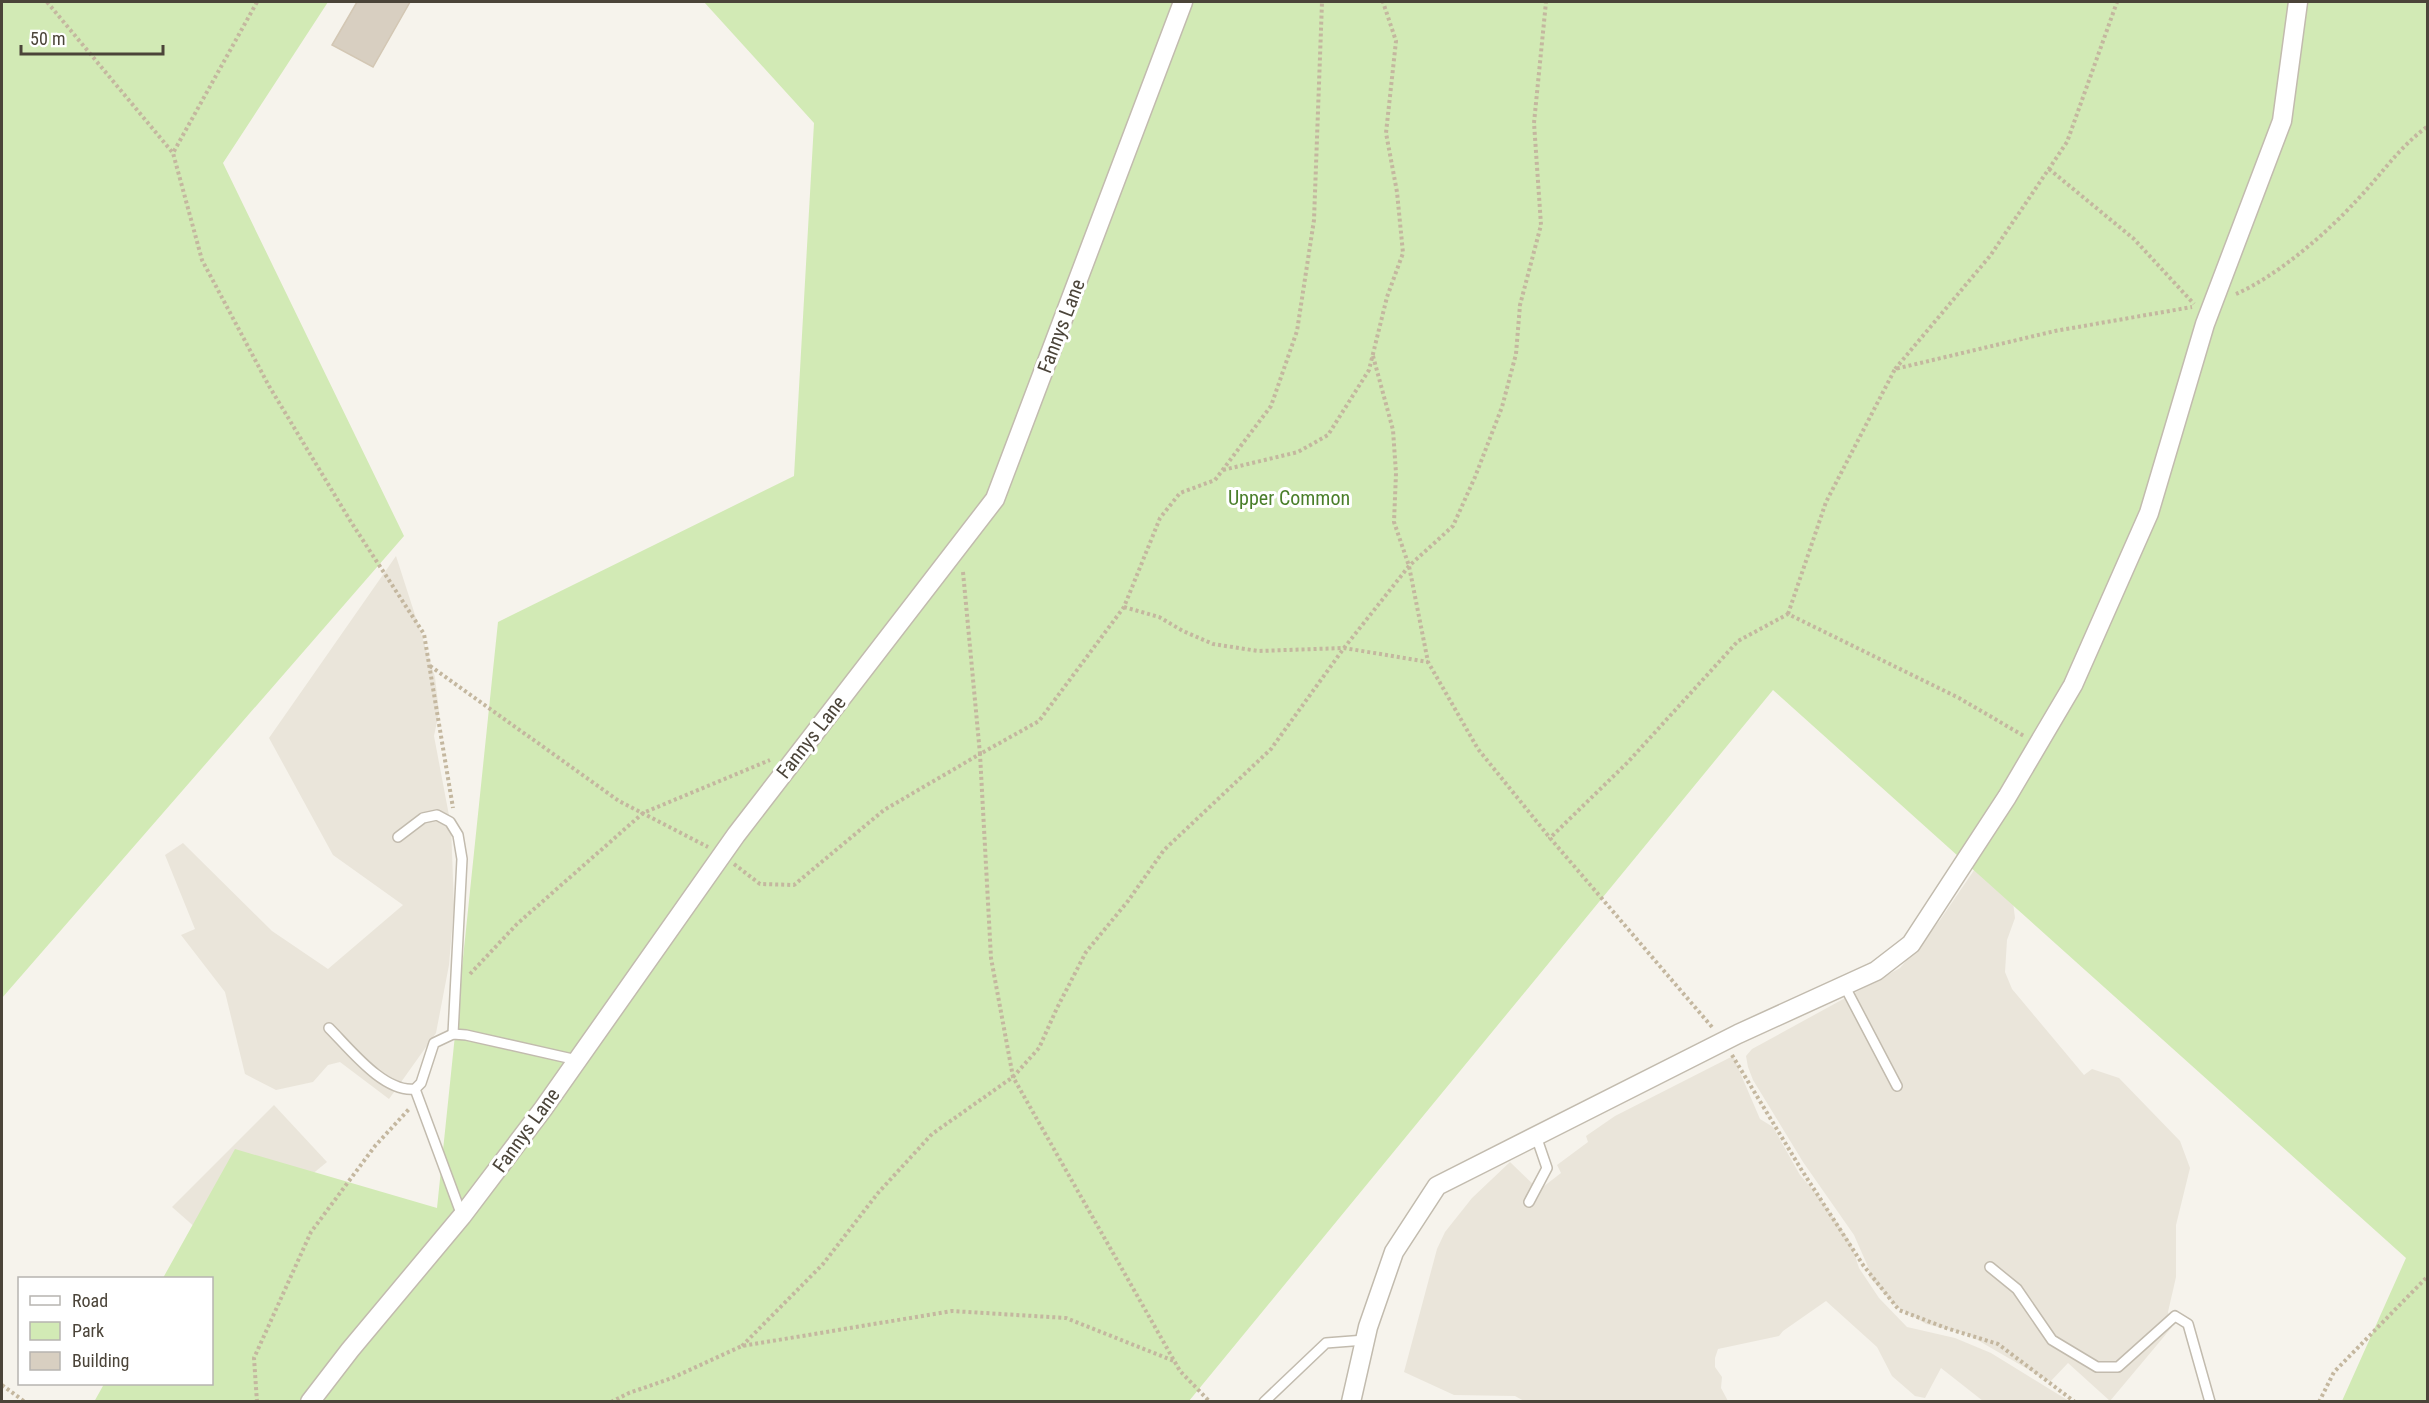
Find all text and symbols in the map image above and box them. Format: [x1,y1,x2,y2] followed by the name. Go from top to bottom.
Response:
[21,18,164,56] scale bar
[30,28,65,49] text: 50 m
[1032,276,1090,376] street label: Fannys Lane
[1228,486,1350,510] park label: Upper Common
[771,691,851,783] street label: Fannys Lane
[487,1083,565,1177] street label: Fannys Lane
[18,1277,213,1385] legend
[72,1290,108,1311] text: Road
[72,1320,104,1341] text: Park
[72,1350,129,1371] text: Building

